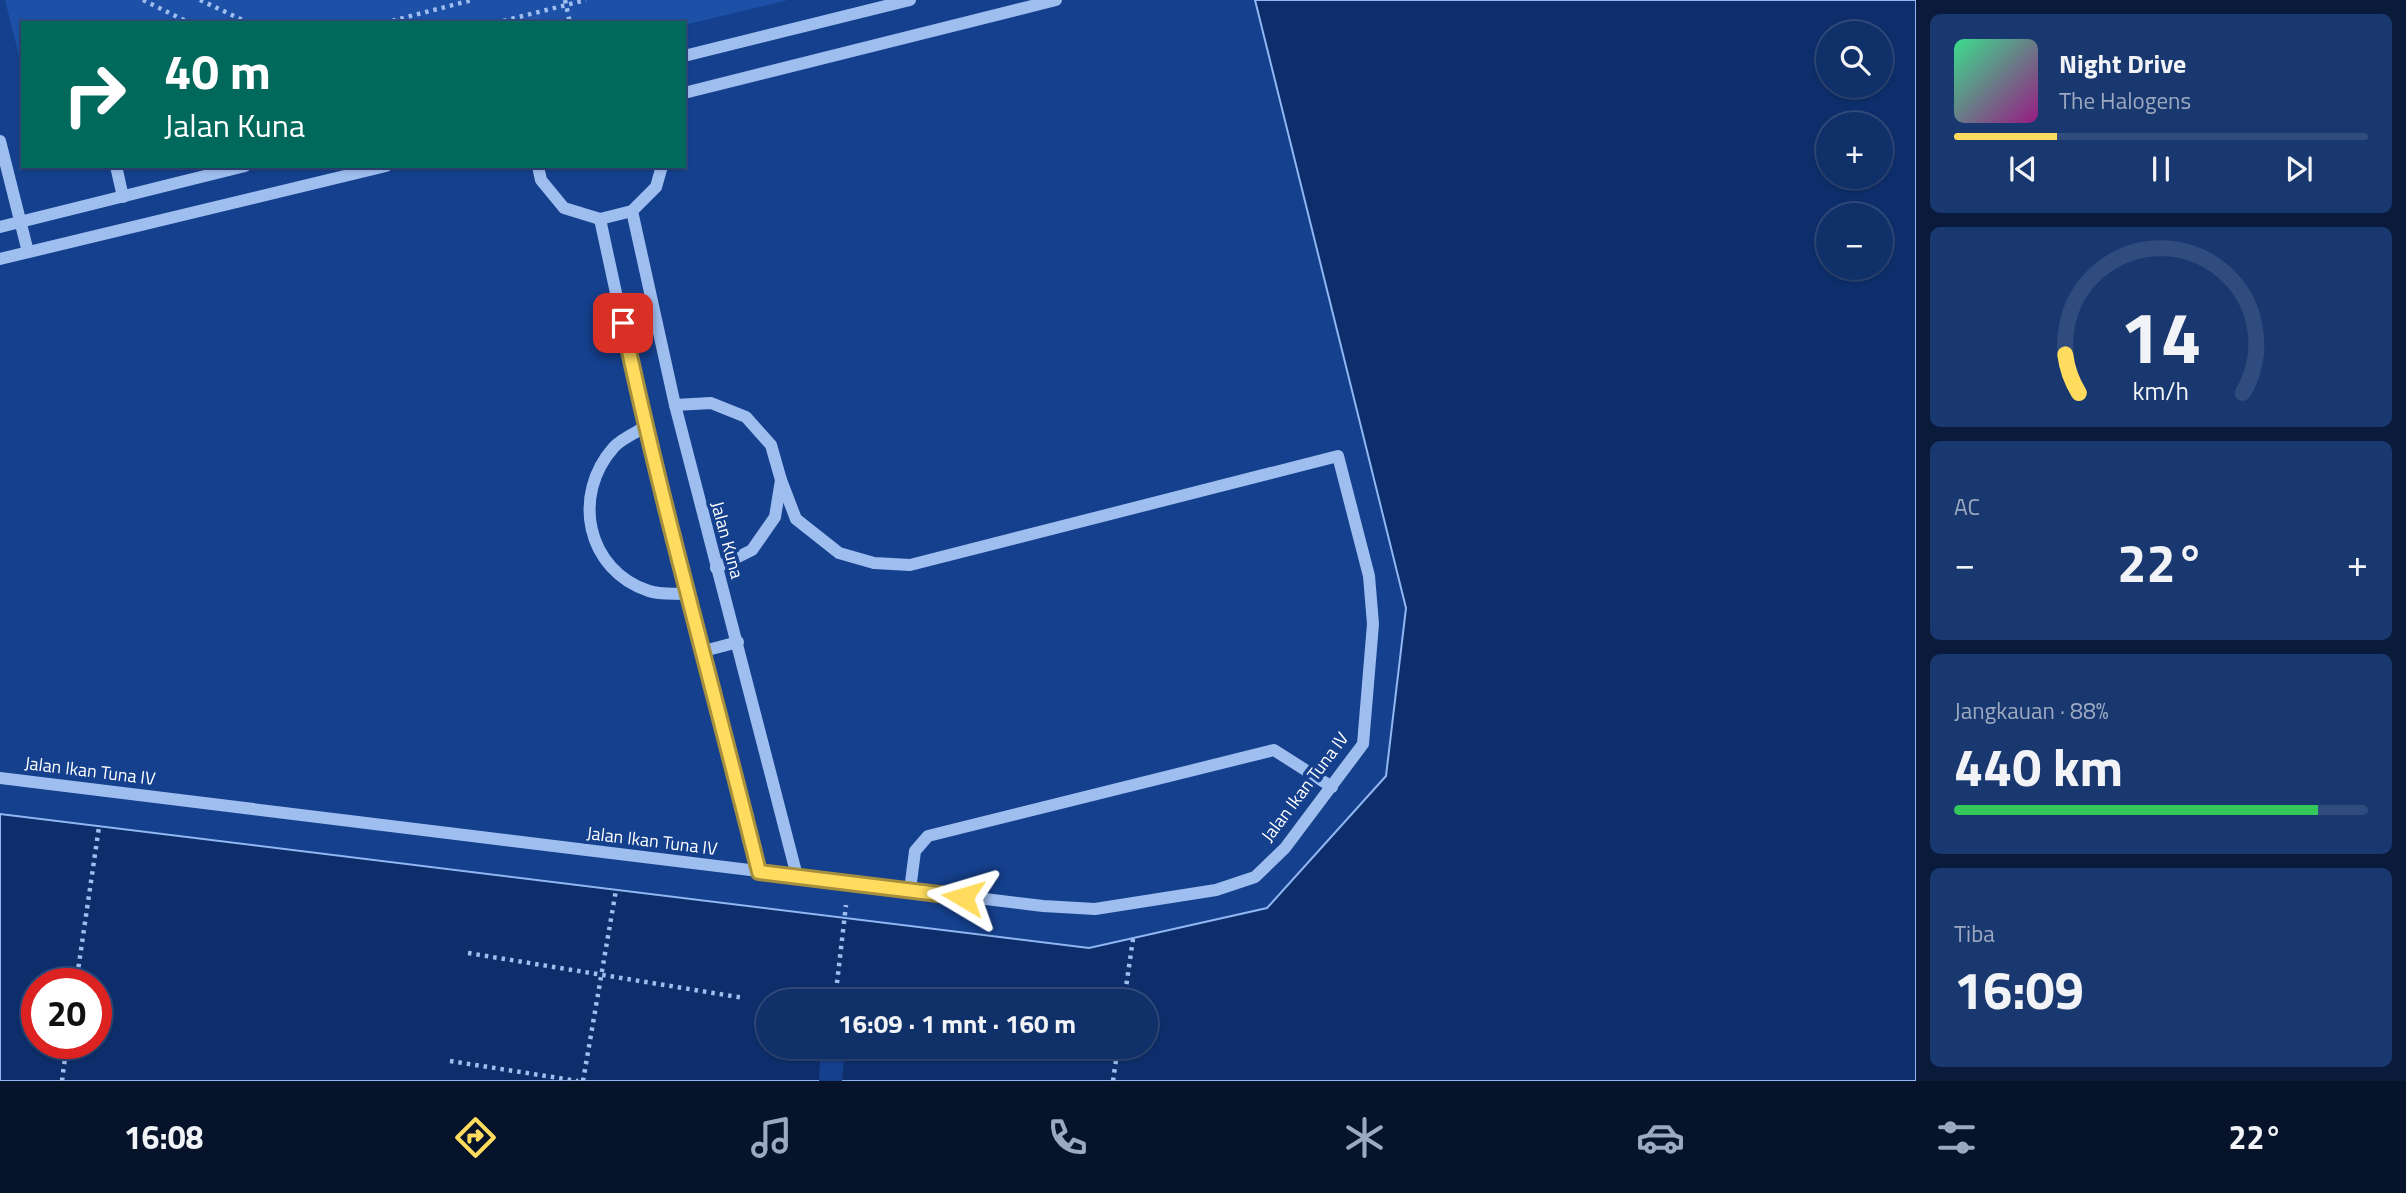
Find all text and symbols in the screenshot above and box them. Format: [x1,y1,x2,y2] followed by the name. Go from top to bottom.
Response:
[1816,21,1893,280] map controls
[1816,21,1893,98] button: search
[164,33,271,108] text: 40 m
[2059,44,2186,83] text: Night Drive
[49,49,140,140] icon: right
[2059,83,2191,118] text: The Halogens
[164,101,305,149] text: Jalan Kuna
[1816,112,1893,189] button: +
[2004,150,2042,188] icon: previous
[2142,150,2180,188] icon: pause
[2280,150,2318,188] icon: next
[1816,203,1893,280] button: −
[2120,282,2202,392] text: 14
[593,293,653,353] pin
[604,304,642,342] icon: arrive
[2133,372,2189,410] text: km/h
[1954,489,1980,524] text: AC
[704,498,751,582] street label: Jalan Kuna
[2117,523,2205,602] text: 22°
[1954,534,1975,592] text: −
[2347,534,2368,592] text: +
[1954,693,2109,728] text: Jangkauan · 88%
[1254,726,1355,847] street label: Jalan Ikan Tuna IV
[1954,727,2123,806] text: 440 km
[23,749,158,792] street label: Jalan Ikan Tuna IV
[585,819,720,862] street label: Jalan Ikan Tuna IV
[926,860,1000,934] position arrow
[1954,916,1995,951] text: Tiba
[1954,950,2084,1029] text: 16:09
[21,968,112,1059] speed limit sign: 20
[838,1004,1076,1043] text: 16:09 · 1 mnt · 160 m
[124,1113,204,1161] text: 16:08
[451,1113,500,1162] icon: directions
[747,1113,796,1162] icon: music
[1043,1113,1092,1162] icon: phone
[1340,1113,1389,1162] icon: climate
[1636,1113,1685,1162] icon: car
[1932,1113,1981,1162] icon: filters
[2228,1113,2282,1161] text: 22°

